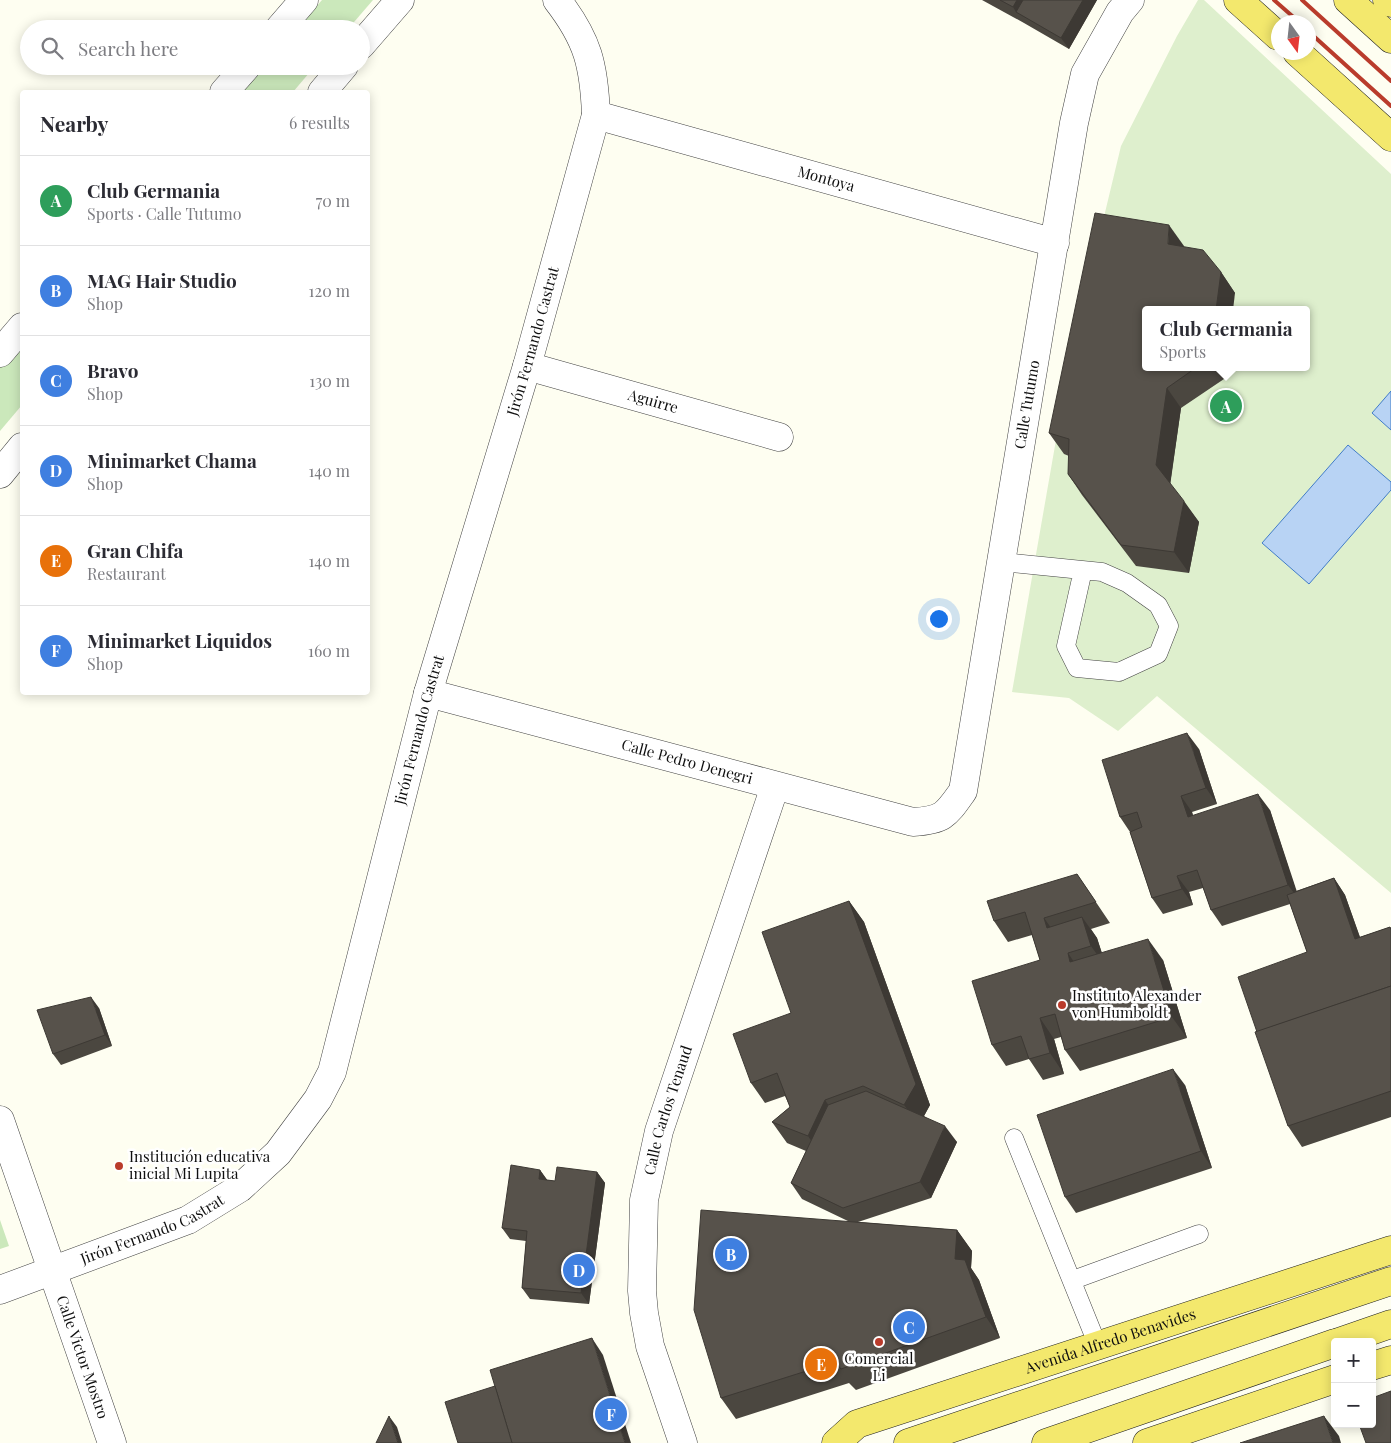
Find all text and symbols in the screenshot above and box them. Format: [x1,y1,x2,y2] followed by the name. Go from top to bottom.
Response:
[1271,15,1316,60] north arrow
[20,20,370,75] search box
[38,34,66,62] icon: search
[78,35,178,61] text: Search here
[40,109,109,137] text: Nearby
[289,112,350,133] text: 6 results
[796,161,858,196] street label: Montoya
[87,177,220,203] text: Club Germania
[51,190,61,211] text: A
[316,190,350,211] text: 70 m
[87,203,242,224] text: Sports · Calle Tutumo
[501,263,563,419] street label: Jirón Fernando Castrat
[87,267,237,293] text: MAG Hair Studio
[51,280,61,301] text: B
[309,280,350,301] text: 120 m
[87,293,123,314] text: Shop
[1142,306,1310,371] popup
[1159,315,1293,341] text: Club Germania
[1159,341,1206,362] text: Sports
[87,357,138,383] text: Bravo
[1009,359,1043,450] street label: Calle Tutumo
[50,370,62,391] text: C
[309,370,350,391] text: 130 m
[87,383,123,404] text: Shop
[625,384,681,417] street label: Aguirre
[1210,387,1242,425] pin: A
[87,447,257,473] text: Minimarket Chama
[50,460,62,481] text: D
[308,460,350,481] text: 140 m
[87,473,123,494] text: Shop
[87,537,183,563] text: Gran Chifa
[51,550,61,571] text: E
[308,550,350,571] text: 140 m
[87,563,166,584] text: Restaurant
[926,606,952,632] your location
[87,627,272,653] text: Minimarket Liquidos
[51,640,61,661] text: F
[308,640,350,661] text: 160 m
[389,652,448,808] street label: Jirón Fernando Castrat
[87,653,123,674] text: Shop
[619,734,756,788] street label: Calle Pedro Denegri
[1071,985,1202,1022] place label: Instituto Alexander von Humboldt
[1056,999,1068,1011] marker: Instituto Alexander von Humboldt
[639,1042,696,1177] street label: Calle Carlos Tenaud
[129,1146,271,1183] place label: Institución educativa inicial Mi Lupita
[113,1160,125,1172] marker: Institución educativa inicial Mi Lupita
[77,1189,228,1269] street label: Jirón Fernando Castrat
[715,1235,747,1273] pin: B
[563,1251,595,1289] pin: D
[53,1293,114,1421] street label: Calle Victor Mostro
[1021,1303,1198,1378] street label: Avenida Alfredo Benavides
[893,1308,925,1346] pin: C
[873,1336,885,1348] marker: Comercial Li
[1331,1338,1376,1428] map controls
[1331,1338,1376,1383] button: +
[805,1345,837,1383] pin: E
[844,1348,914,1385] place label: Comercial Li
[1331,1383,1376,1428] button: −
[595,1395,627,1433] pin: F

